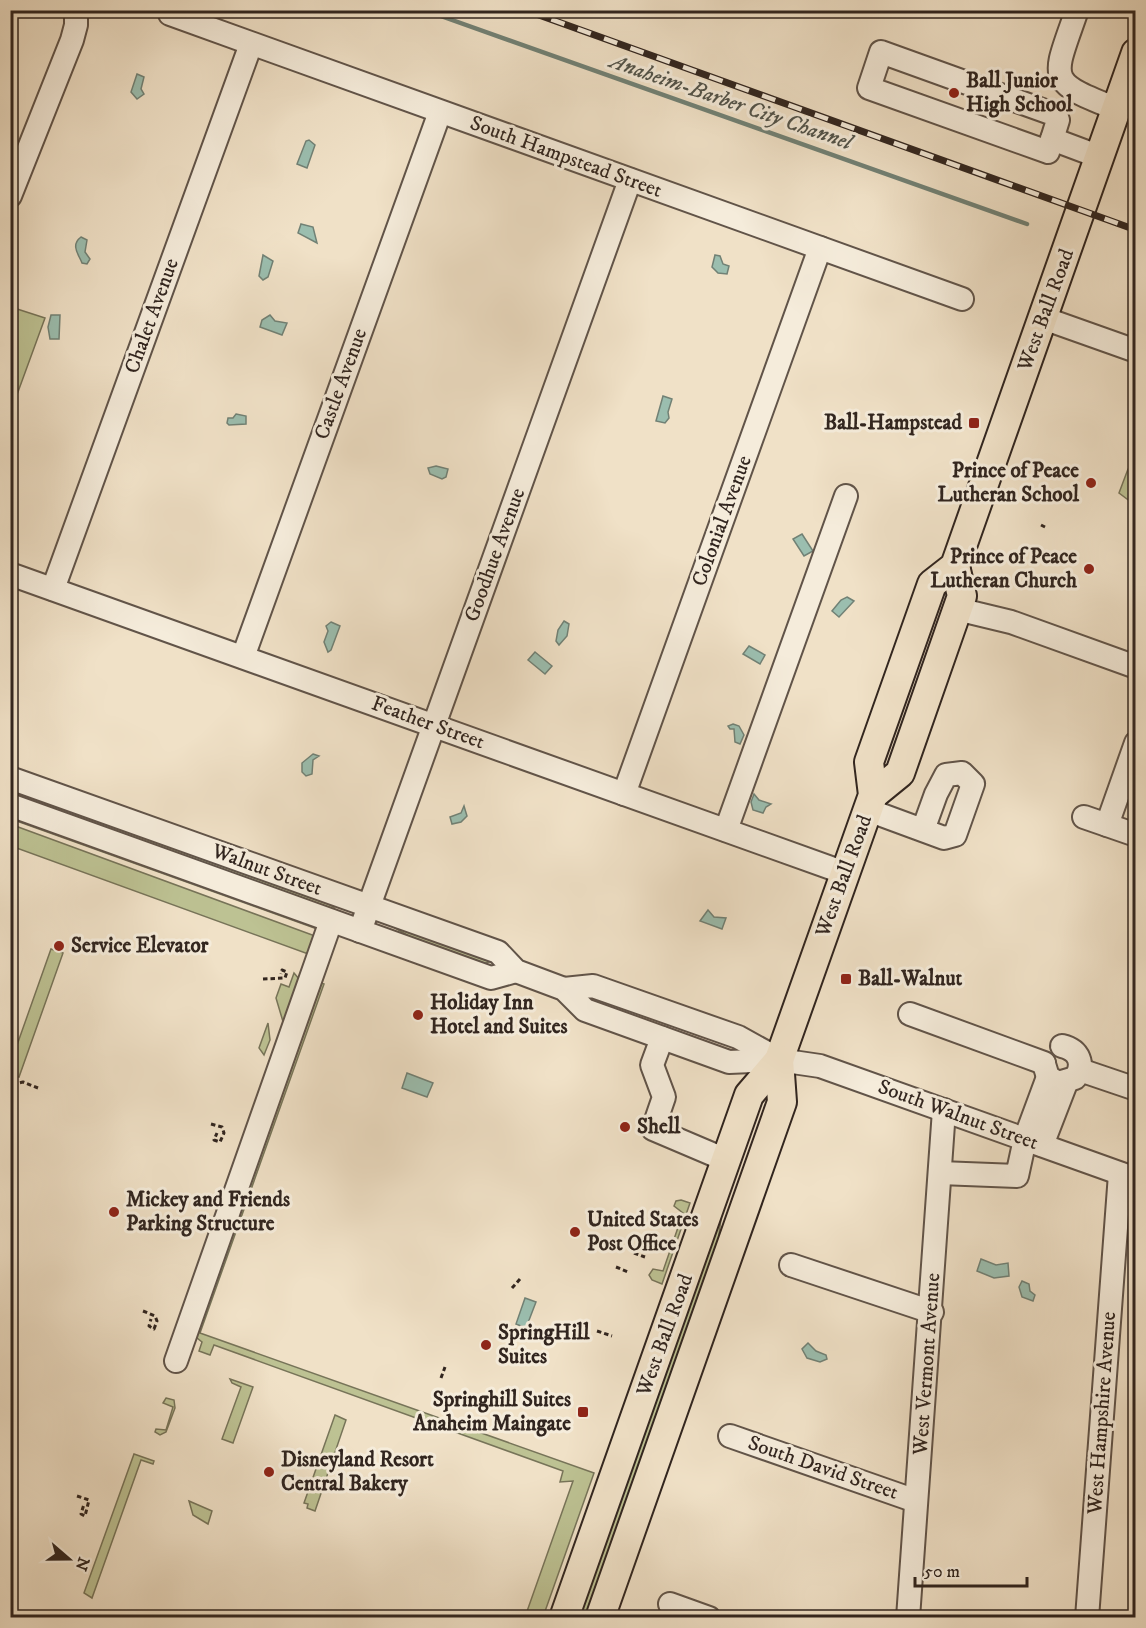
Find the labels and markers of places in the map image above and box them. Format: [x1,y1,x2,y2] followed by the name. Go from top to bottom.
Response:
[966,68,1073,118] place label: Ball Junior High School
[947,86,961,100] marker: Ball Junior High School
[824,410,963,436] place label: Ball-Hampstead
[967,416,981,430] marker: Ball-Hampstead
[938,458,1080,508] place label: Prince of Peace Lutheran School
[1084,476,1098,490] marker: Prince of Peace Lutheran School
[930,544,1078,594] place label: Prince of Peace Lutheran Church
[1082,562,1096,576] marker: Prince of Peace Lutheran Church
[71,933,210,959] place label: Service Elevator
[52,939,66,953] marker: Service Elevator
[858,966,963,992] place label: Ball-Walnut
[839,972,853,986] marker: Ball-Walnut
[430,990,567,1040] place label: Holiday Inn Hotel and Suites
[411,1008,425,1022] marker: Holiday Inn Hotel and Suites
[637,1114,681,1140] place label: Shell
[618,1120,632,1134] marker: Shell
[126,1187,290,1237] place label: Mickey and Friends Parking Structure
[107,1205,121,1219] marker: Mickey and Friends Parking Structure
[587,1207,699,1257] place label: United States Post Office
[568,1225,582,1239] marker: United States Post Office
[498,1320,590,1370] place label: SpringHill Suites
[479,1338,493,1352] marker: SpringHill Suites
[412,1387,571,1437] place label: Springhill Suites Anaheim Maingate
[576,1405,590,1419] marker: Springhill Suites Anaheim Maingate
[281,1447,434,1497] place label: Disneyland Resort Central Bakery
[262,1465,276,1479] marker: Disneyland Resort Central Bakery

